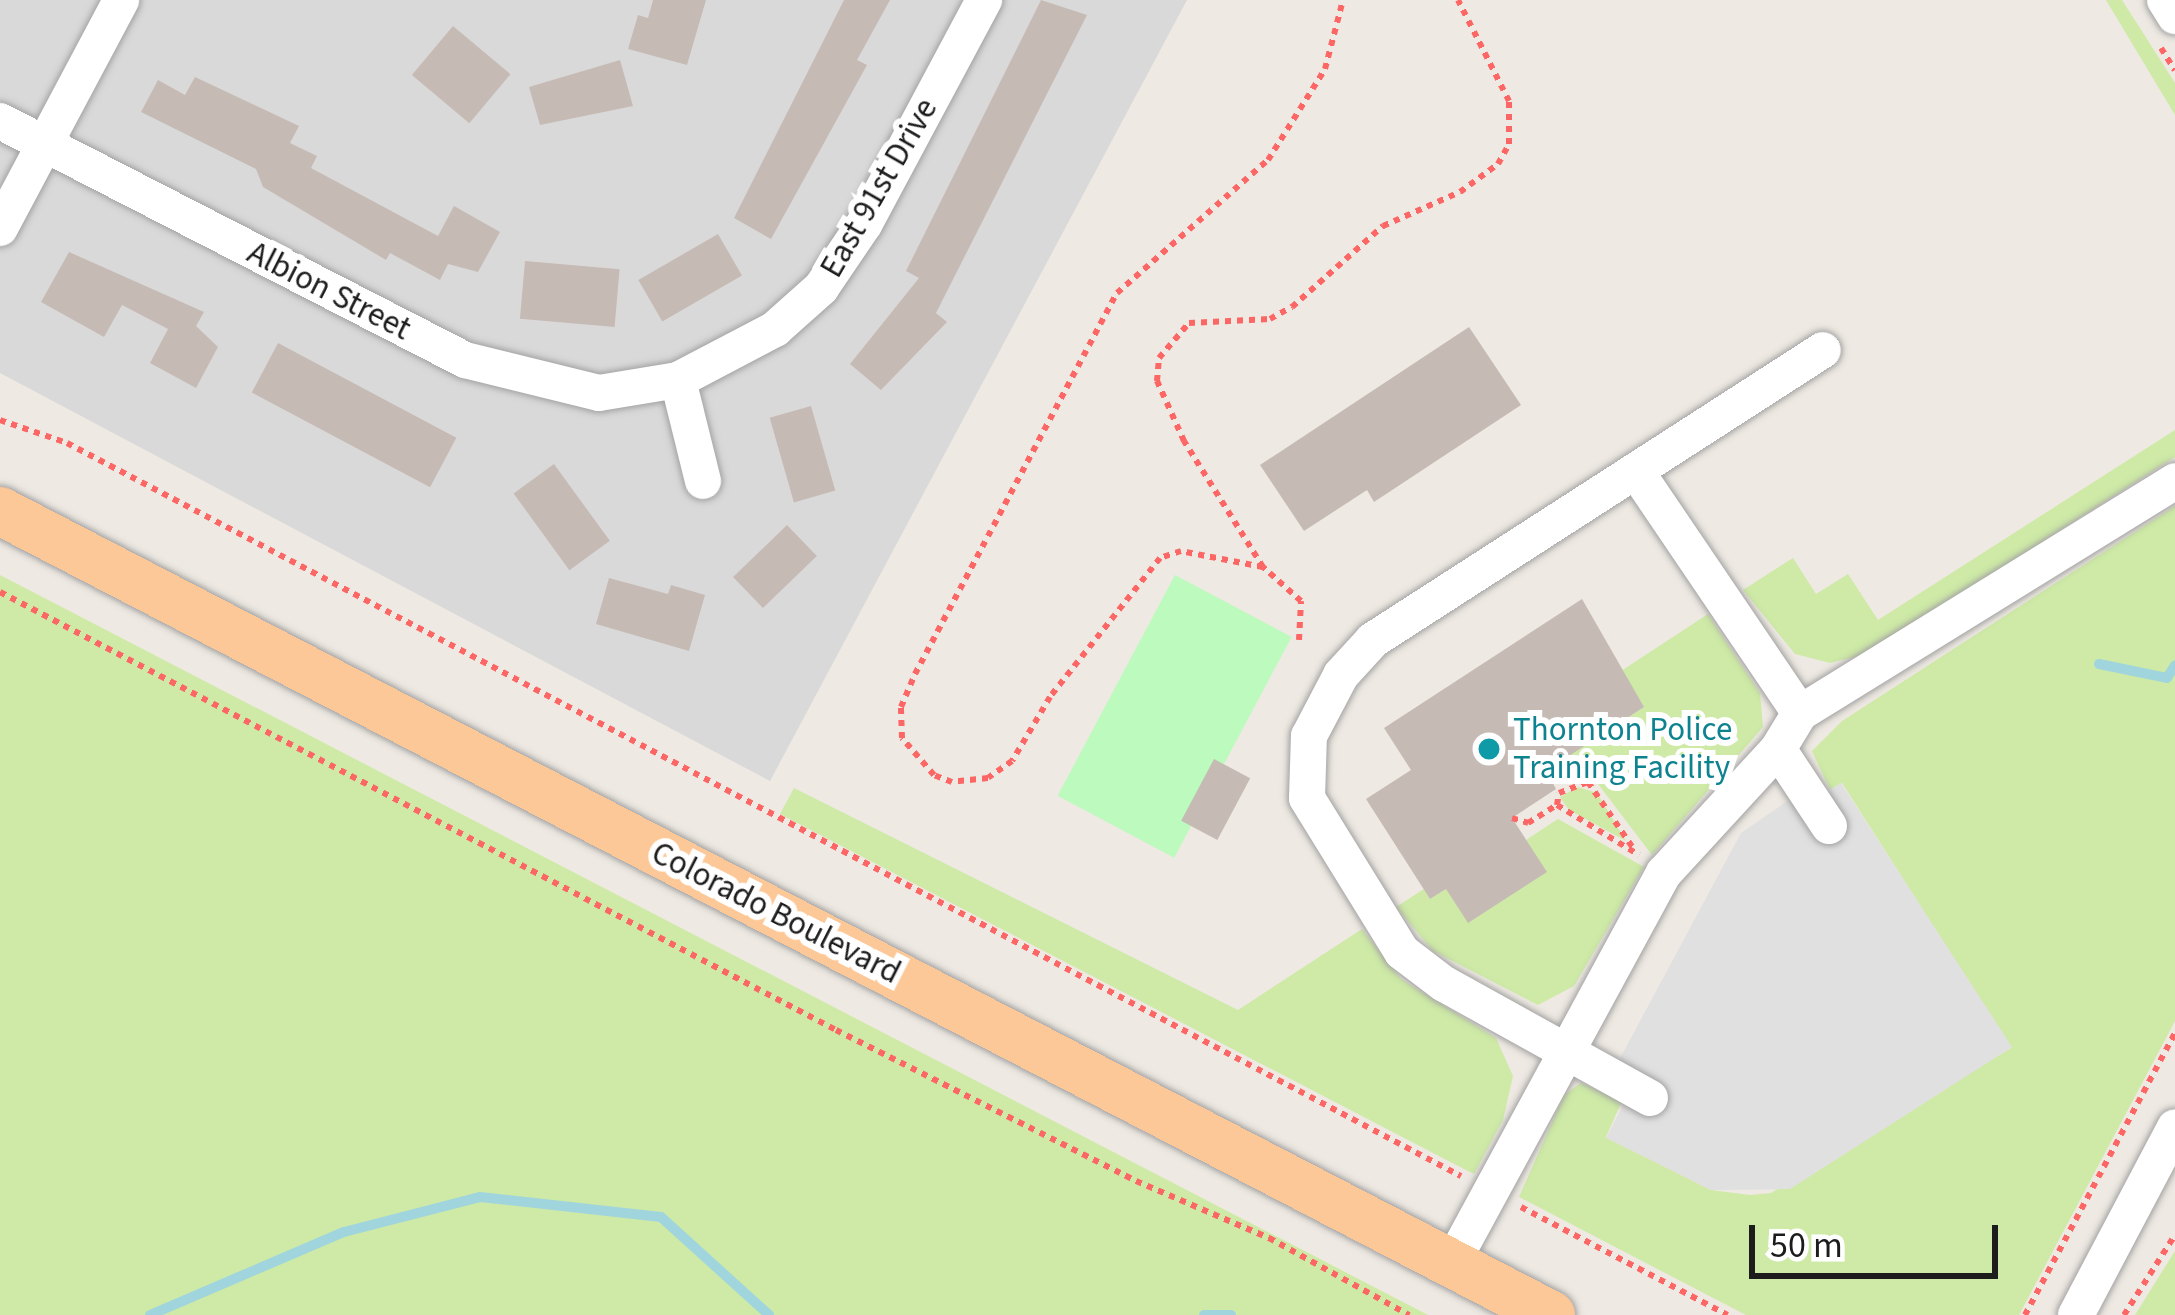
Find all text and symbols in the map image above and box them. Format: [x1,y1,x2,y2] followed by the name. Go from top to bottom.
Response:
[812,91,946,285] street label: East 91st Drive
[241,233,417,349] street label: Albion Street
[1513,710,1732,788] place label: Thornton Police Training Facility
[1476,736,1502,762] marker: Thornton Police Training Facility
[645,833,907,993] street label: Colorado Boulevard
[1755,1201,2004,1275] scale bar
[1770,1220,1843,1271] text: 50 m

